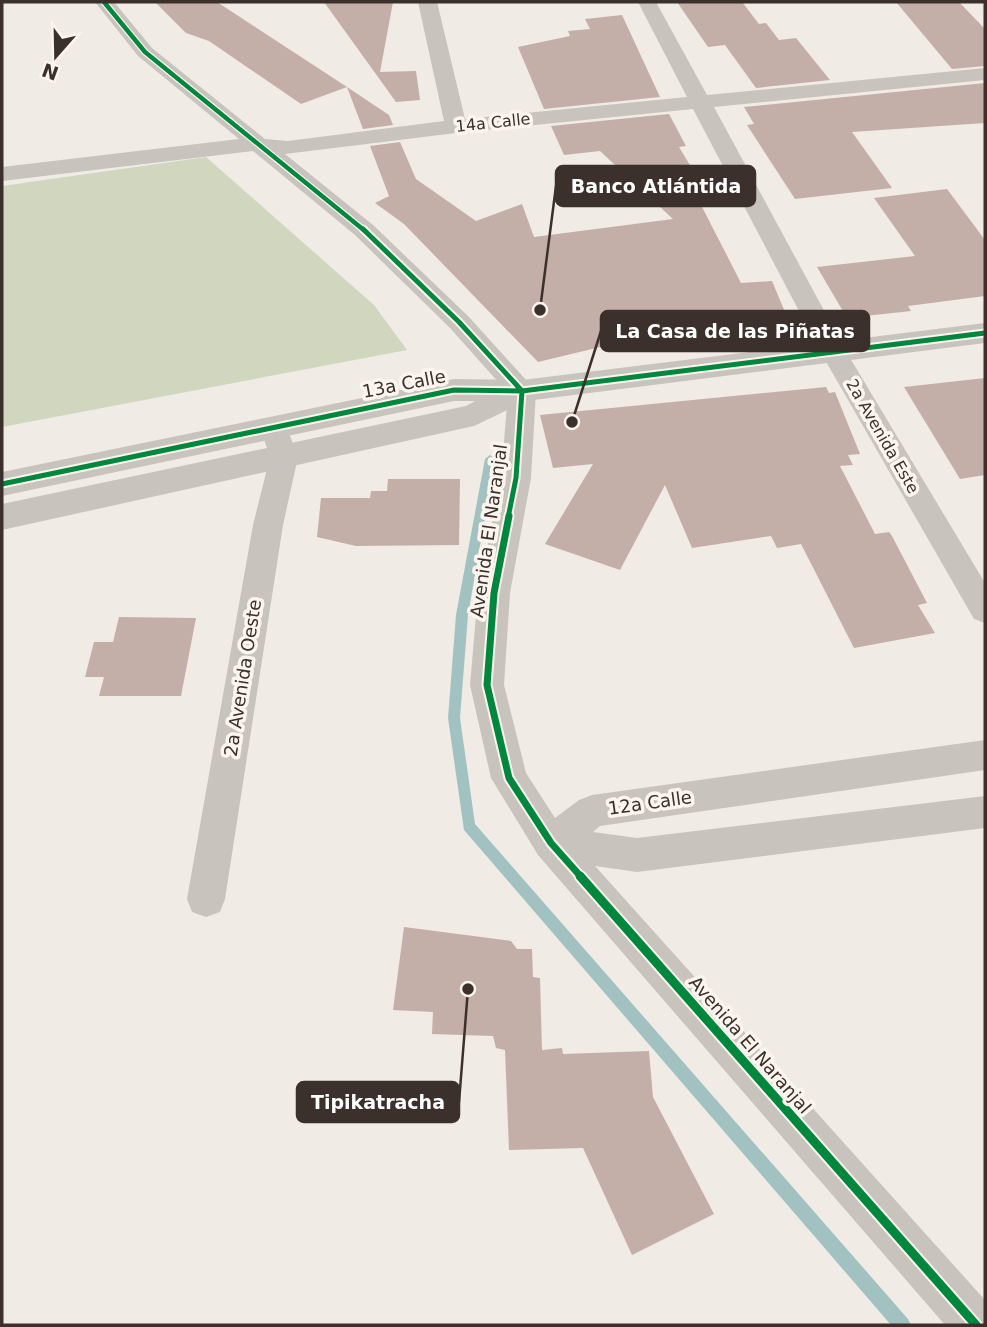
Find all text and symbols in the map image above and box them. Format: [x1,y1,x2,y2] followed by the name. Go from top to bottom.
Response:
[21,21,91,91] north arrow
[39,59,61,85] text: N
[455,109,531,136] street label: 14a Calle
[556,166,755,206] callout: Banco Atlántida
[571,175,741,197] text: Banco Atlántida
[601,311,869,351] callout: La Casa de las Piñatas
[615,320,855,342] text: La Casa de las Piñatas
[361,365,447,402] street label: 13a Calle
[842,376,923,497] street label: 2a Avenida Este
[466,443,511,619] street label: Avenida El Naranjal
[220,598,265,758] street label: 2a Avenida Oeste
[607,786,693,819] street label: 12a Calle
[685,972,816,1118] street label: Avenida El Naranjal
[297,1082,459,1122] callout: Tipikatracha
[311,1091,445,1113] text: Tipikatracha

